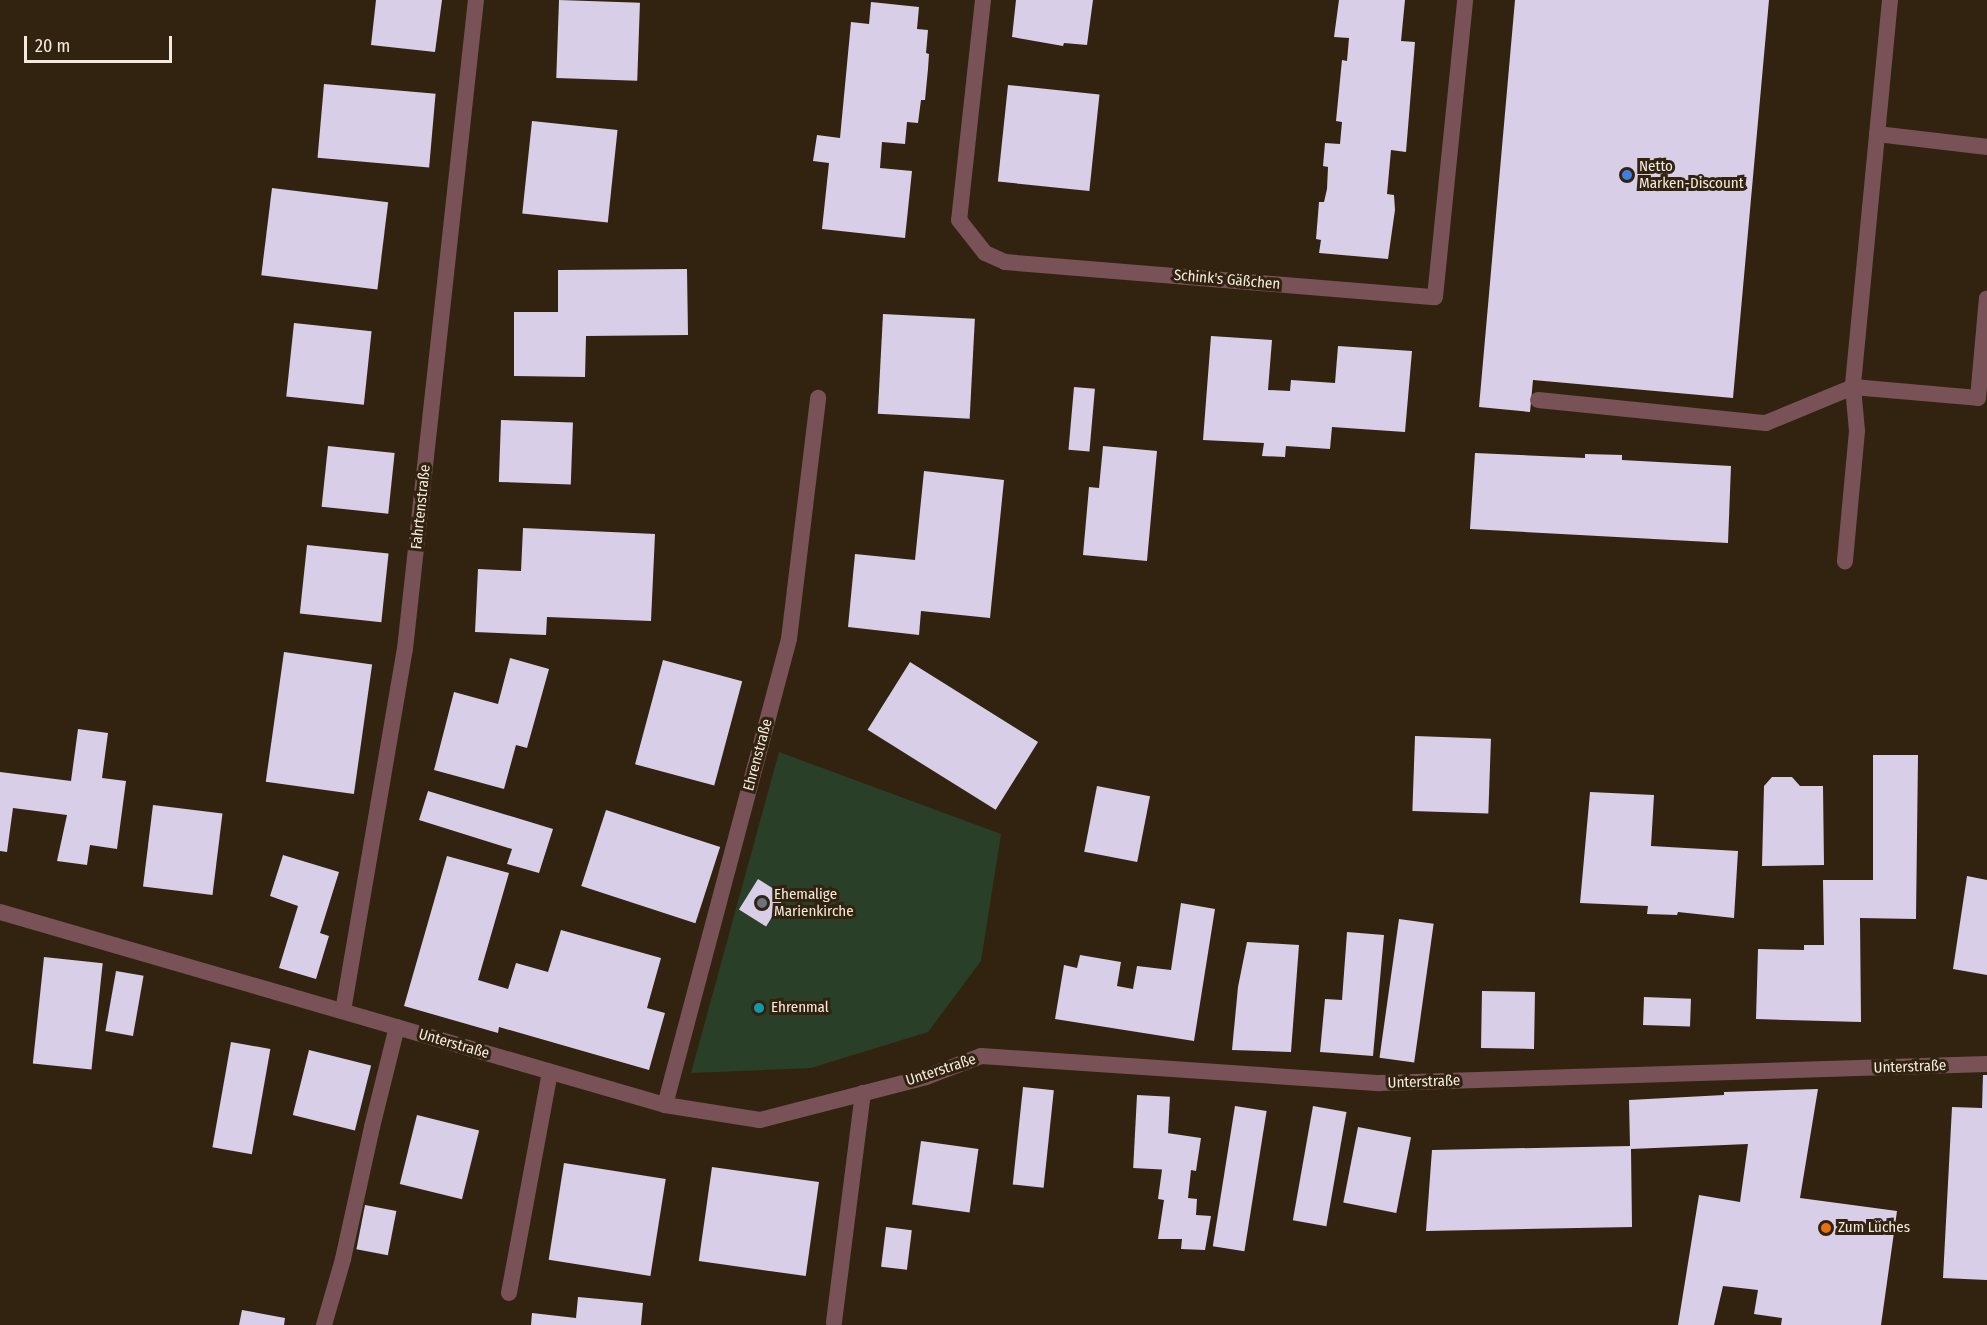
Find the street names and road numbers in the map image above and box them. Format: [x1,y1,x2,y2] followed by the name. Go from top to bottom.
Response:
[1173,266,1281,294] street label: Schink's Gäßchen
[408,464,434,550] street label: Fahrtenstraße
[740,717,776,793] street label: Ehrenstraße
[417,1025,491,1063] street label: Unterstraße
[904,1050,978,1090] street label: Unterstraße
[1873,1057,1947,1077] street label: Unterstraße
[1387,1072,1461,1092] street label: Unterstraße

